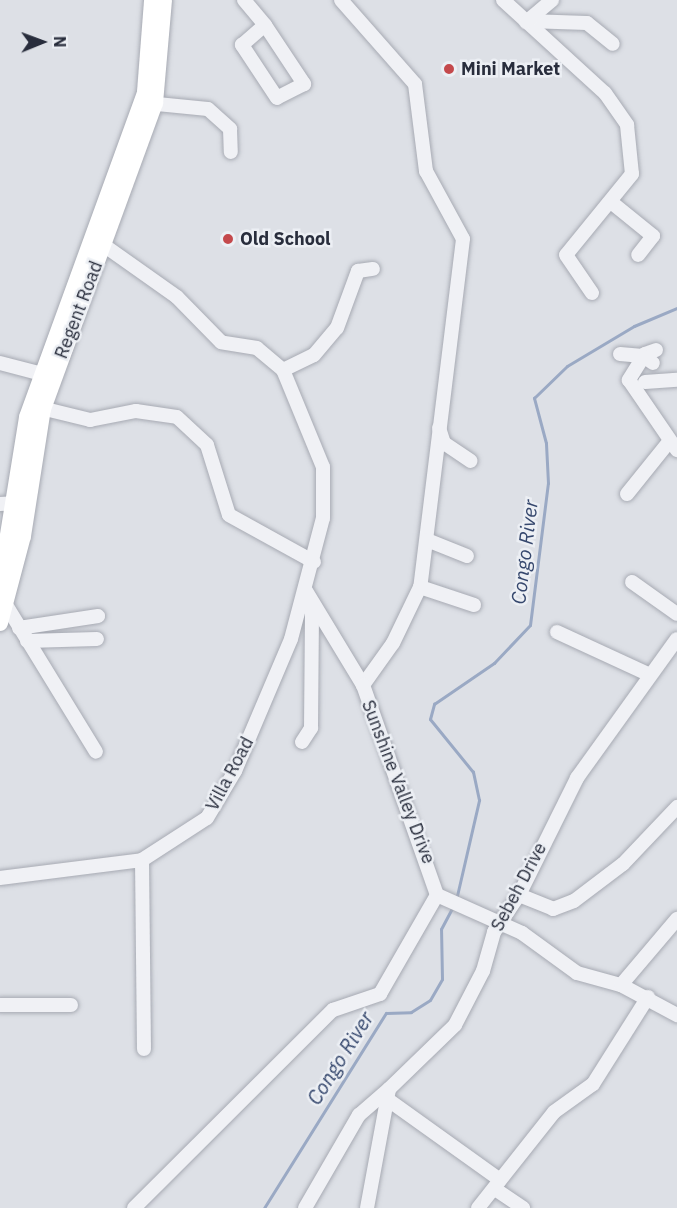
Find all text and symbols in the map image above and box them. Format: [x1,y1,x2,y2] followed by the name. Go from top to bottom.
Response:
[12,12,72,72] north arrow
[50,36,70,48] text: N
[461,58,560,80] place label: Mini Market
[442,62,456,76] marker: Mini Market
[240,228,331,250] place label: Old School
[221,232,235,246] marker: Old School
[51,258,107,362] street label: Regent Road
[506,498,542,606] water label: Congo River
[357,697,439,867] street label: Sunshine Valley Drive
[202,733,258,815] street label: Villa Road
[487,839,551,935] street label: Sebeh Drive
[302,1007,378,1109] water label: Congo River

